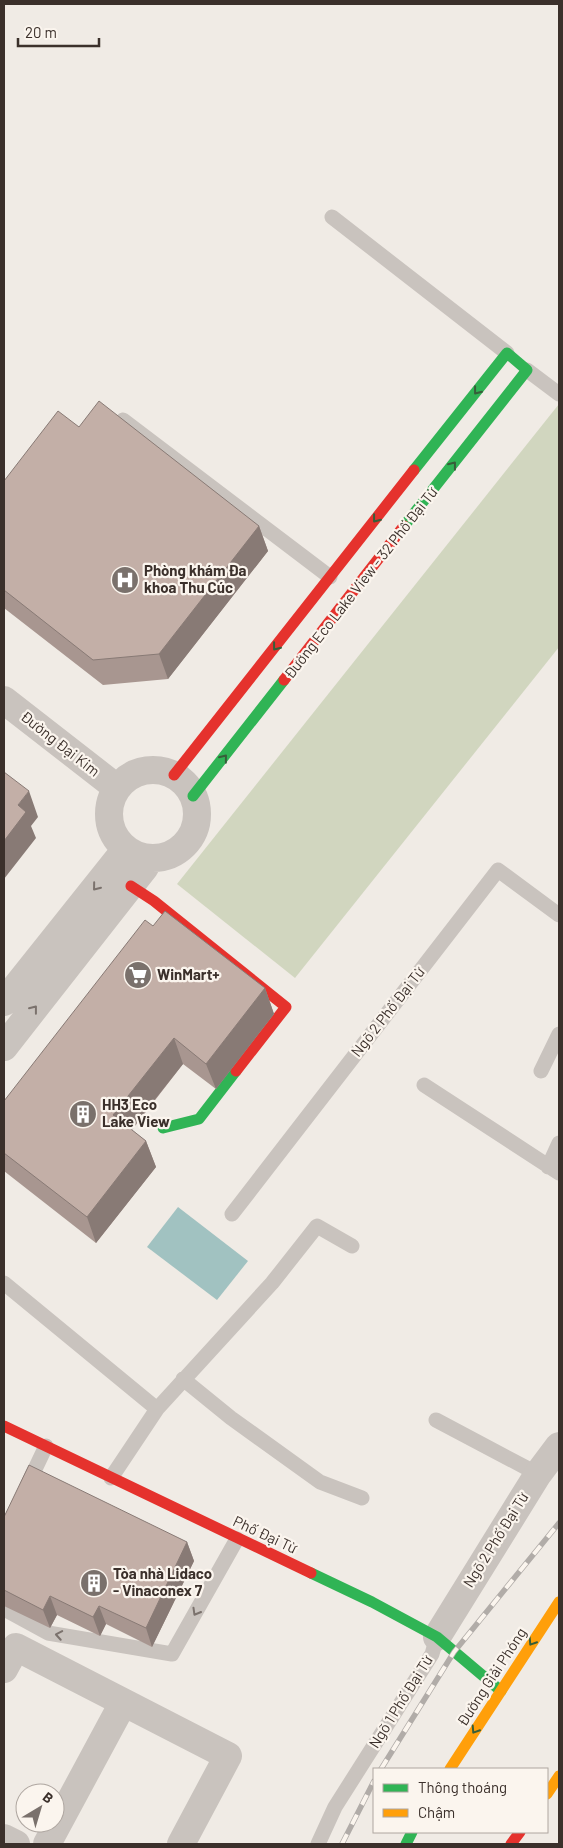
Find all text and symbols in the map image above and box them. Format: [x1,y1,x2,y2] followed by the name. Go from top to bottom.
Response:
[18,15,99,47] scale bar
[25,23,57,41] text: 20 m
[474,385,482,394] one-way arrow
[448,461,457,470] one-way arrow
[280,482,441,682] street label: Đường Eco Lake View - 32 Phố Đại Từ
[374,513,382,522] one-way arrow
[144,561,247,596] place label: Phòng khám Đa khoa Thu Cúc
[110,565,140,595] hospital icon: Phòng khám Đa khoa Thu Cúc
[272,641,281,650] one-way arrow
[18,707,104,780] street label: Đường Đại Kim
[218,755,226,764] one-way arrow
[93,881,101,890] one-way arrow
[123,960,153,990] supermarket icon: WinMart+
[347,962,428,1060] street label: Ngõ 2 Phố Đại Từ
[157,965,220,983] place label: WinMart+
[29,1005,38,1014] one-way arrow
[102,1095,170,1130] place label: HH3 Eco Lake View
[68,1099,98,1129] building icon: HH3 Eco Lake View
[459,1488,532,1590] street label: Ngõ 2 Phố Đại Từ
[231,1511,301,1557] street label: Phố Đại Từ
[113,1564,212,1599] place label: Tòa nhà Lidaco - Vinaconex 7
[79,1568,109,1598] building icon: Tòa nhà Lidaco - Vinaconex 7
[192,1606,202,1615] one-way arrow
[453,1624,530,1729] street label: Đường Giải Phóng
[55,1630,63,1640] one-way arrow
[529,1637,538,1646] one-way arrow
[364,1651,436,1751] street label: Ngõ 1 Phố Đại Từ
[472,1725,482,1734] one-way arrow
[373,1768,548,1833] legend
[418,1778,507,1796] text: Thông thoáng
[15,1783,65,1833] north arrow
[40,1788,57,1807] text: B
[418,1803,455,1821] text: Chậm

